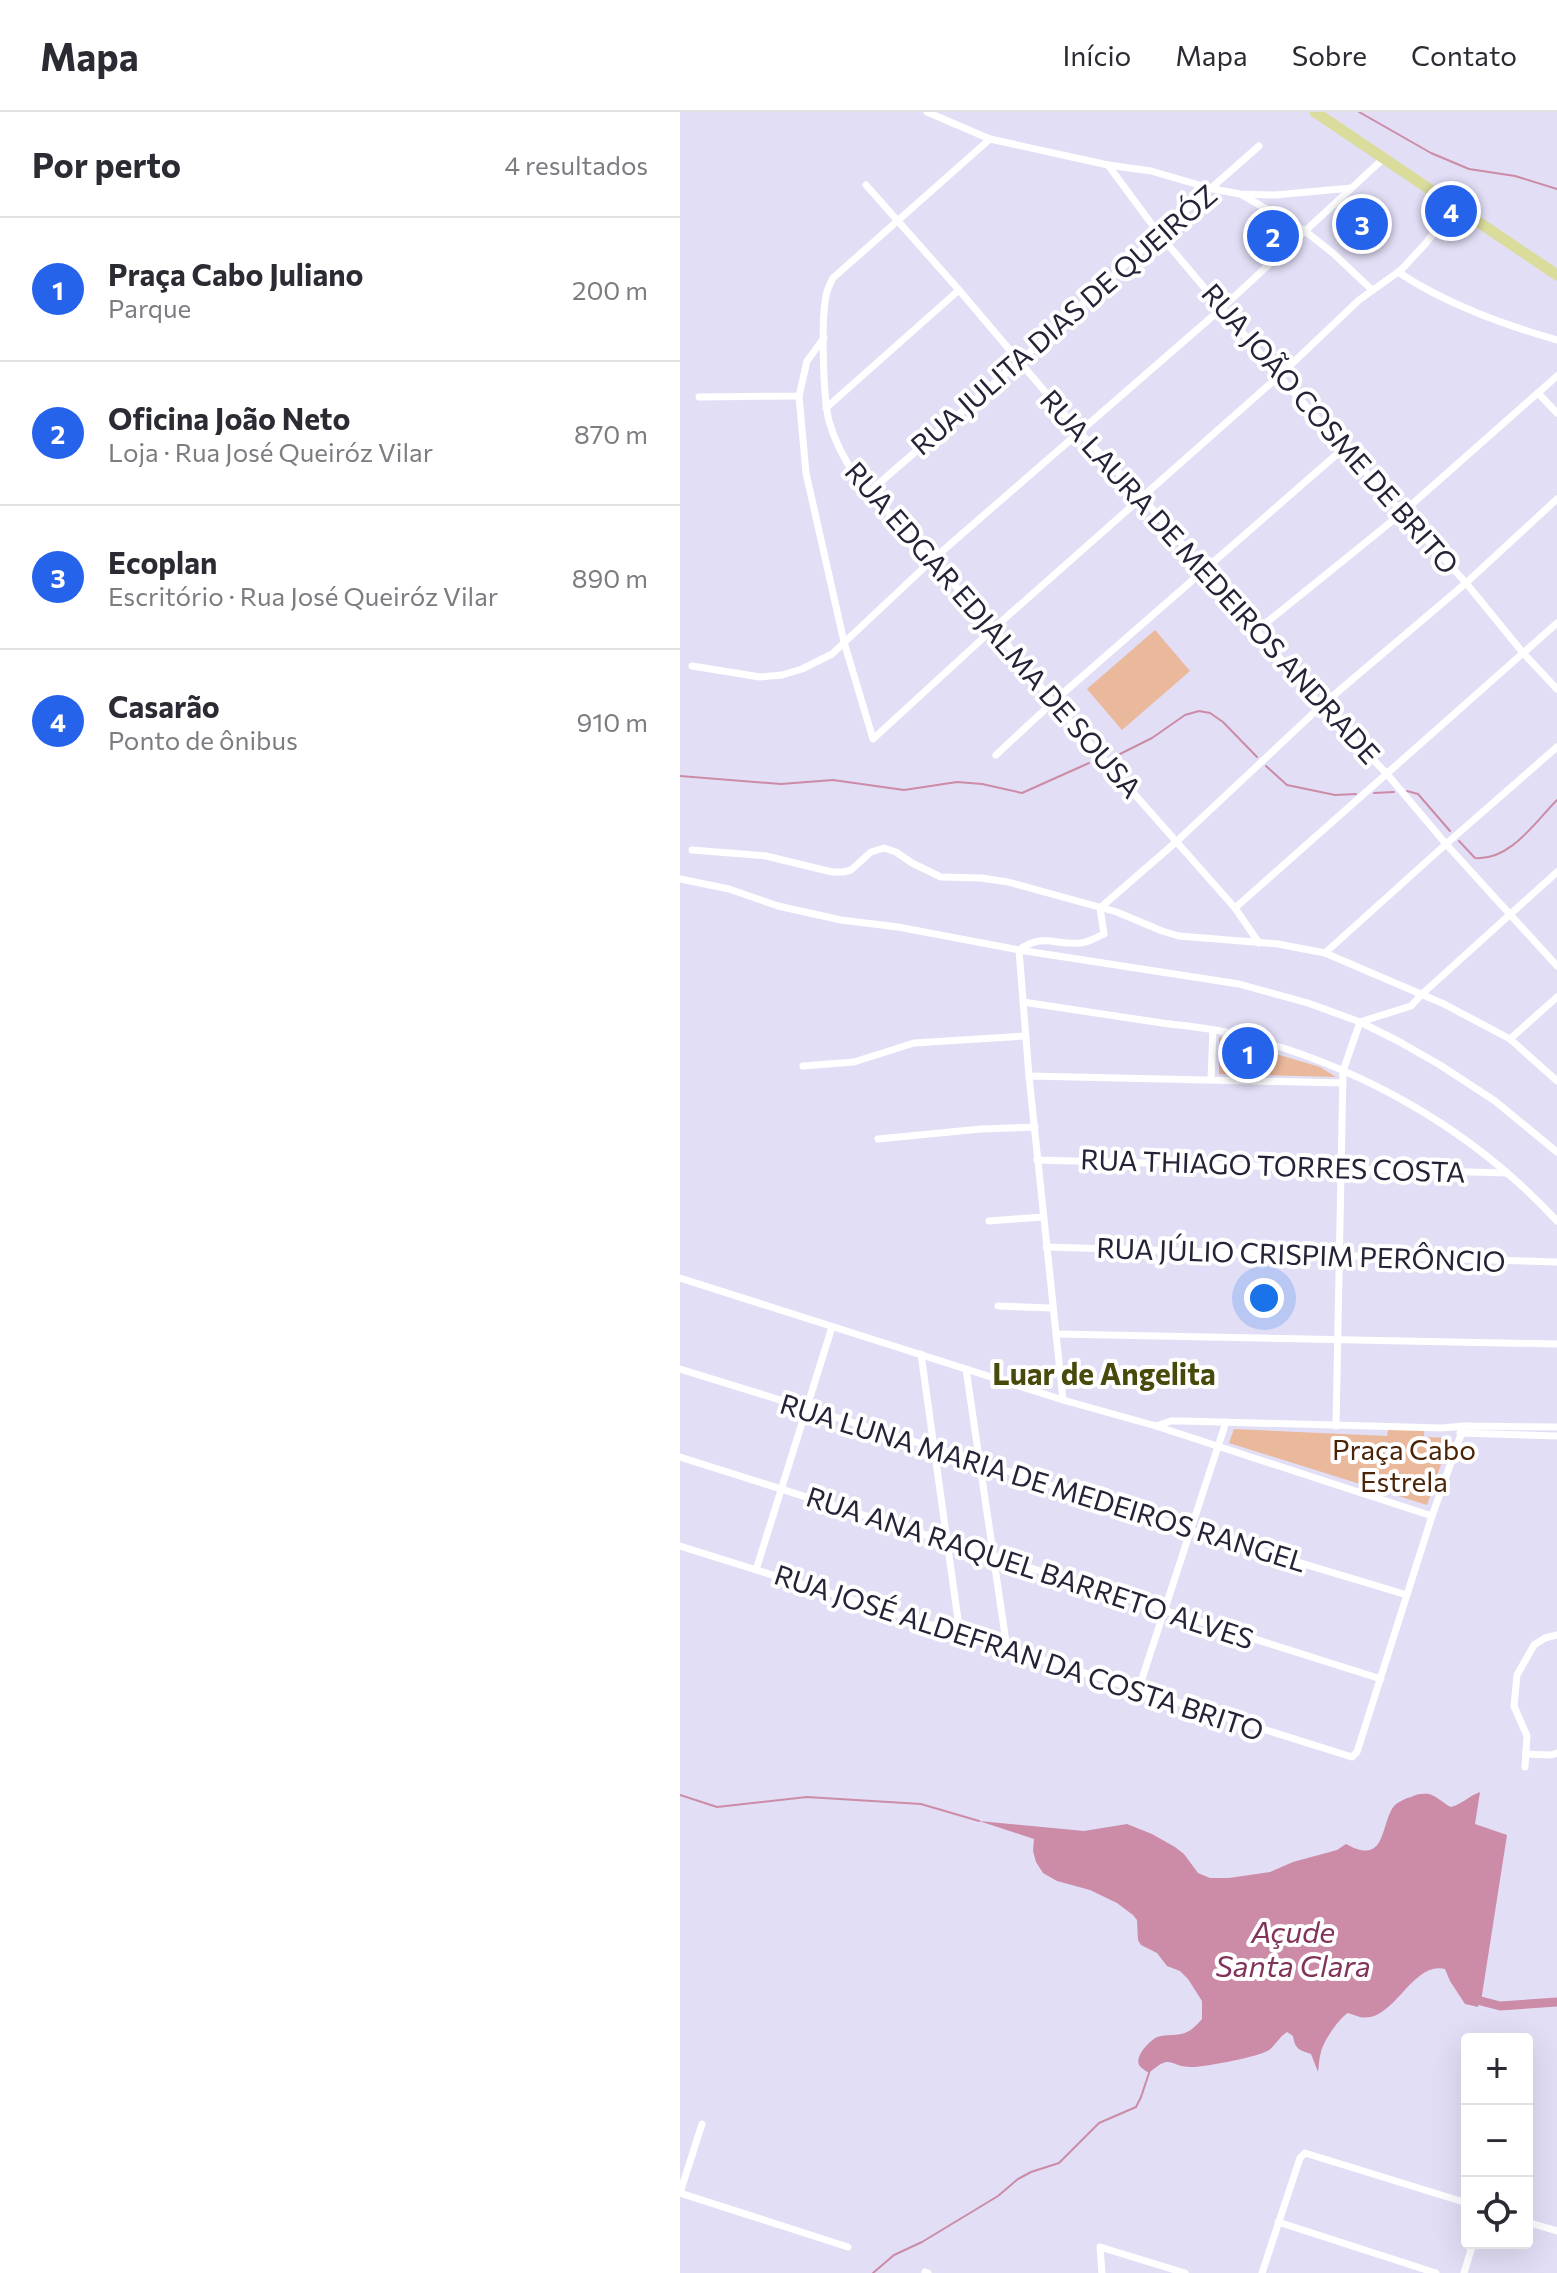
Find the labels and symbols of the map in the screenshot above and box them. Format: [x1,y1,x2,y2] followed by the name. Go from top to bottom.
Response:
[903,177,1223,462] street label: RUA JULITA DIAS DE QUEIRÓZ
[1425,181,1477,241] pin: 4
[1336,194,1388,254] pin: 3
[1247,206,1299,266] pin: 2
[1195,276,1466,581] street label: RUA JOÃO COSME DE BRITO
[1034,382,1388,770] street label: RUA LAURA DE MEDEIROS ANDRADE
[839,454,1149,804] street label: RUA EDGAR EDJALMA DE SOUSA
[1222,1023,1274,1083] pin: 1
[1080,1141,1466,1189] street label: RUA THIAGO TORRES COSTA
[1096,1230,1506,1278] street label: RUA JÚLIO CRISPIM PERÔNCIO
[1244,1278,1284,1318] your location
[992,1354,1216,1391] district label: Luar de Angelita
[776,1386,1310,1578] street label: RUA LUNA MARIA DE MEDEIROS RANGEL
[1332,1432,1476,1498] park label: Praça Cabo Estrela
[802,1479,1258,1656] street label: RUA ANA RAQUEL BARRETO ALVES
[770,1557,1268,1747] street label: RUA JOSÉ ALDEFRAN DA COSTA BRITO
[1215,1912,1371,1983] water label: Açude Santa Clara

